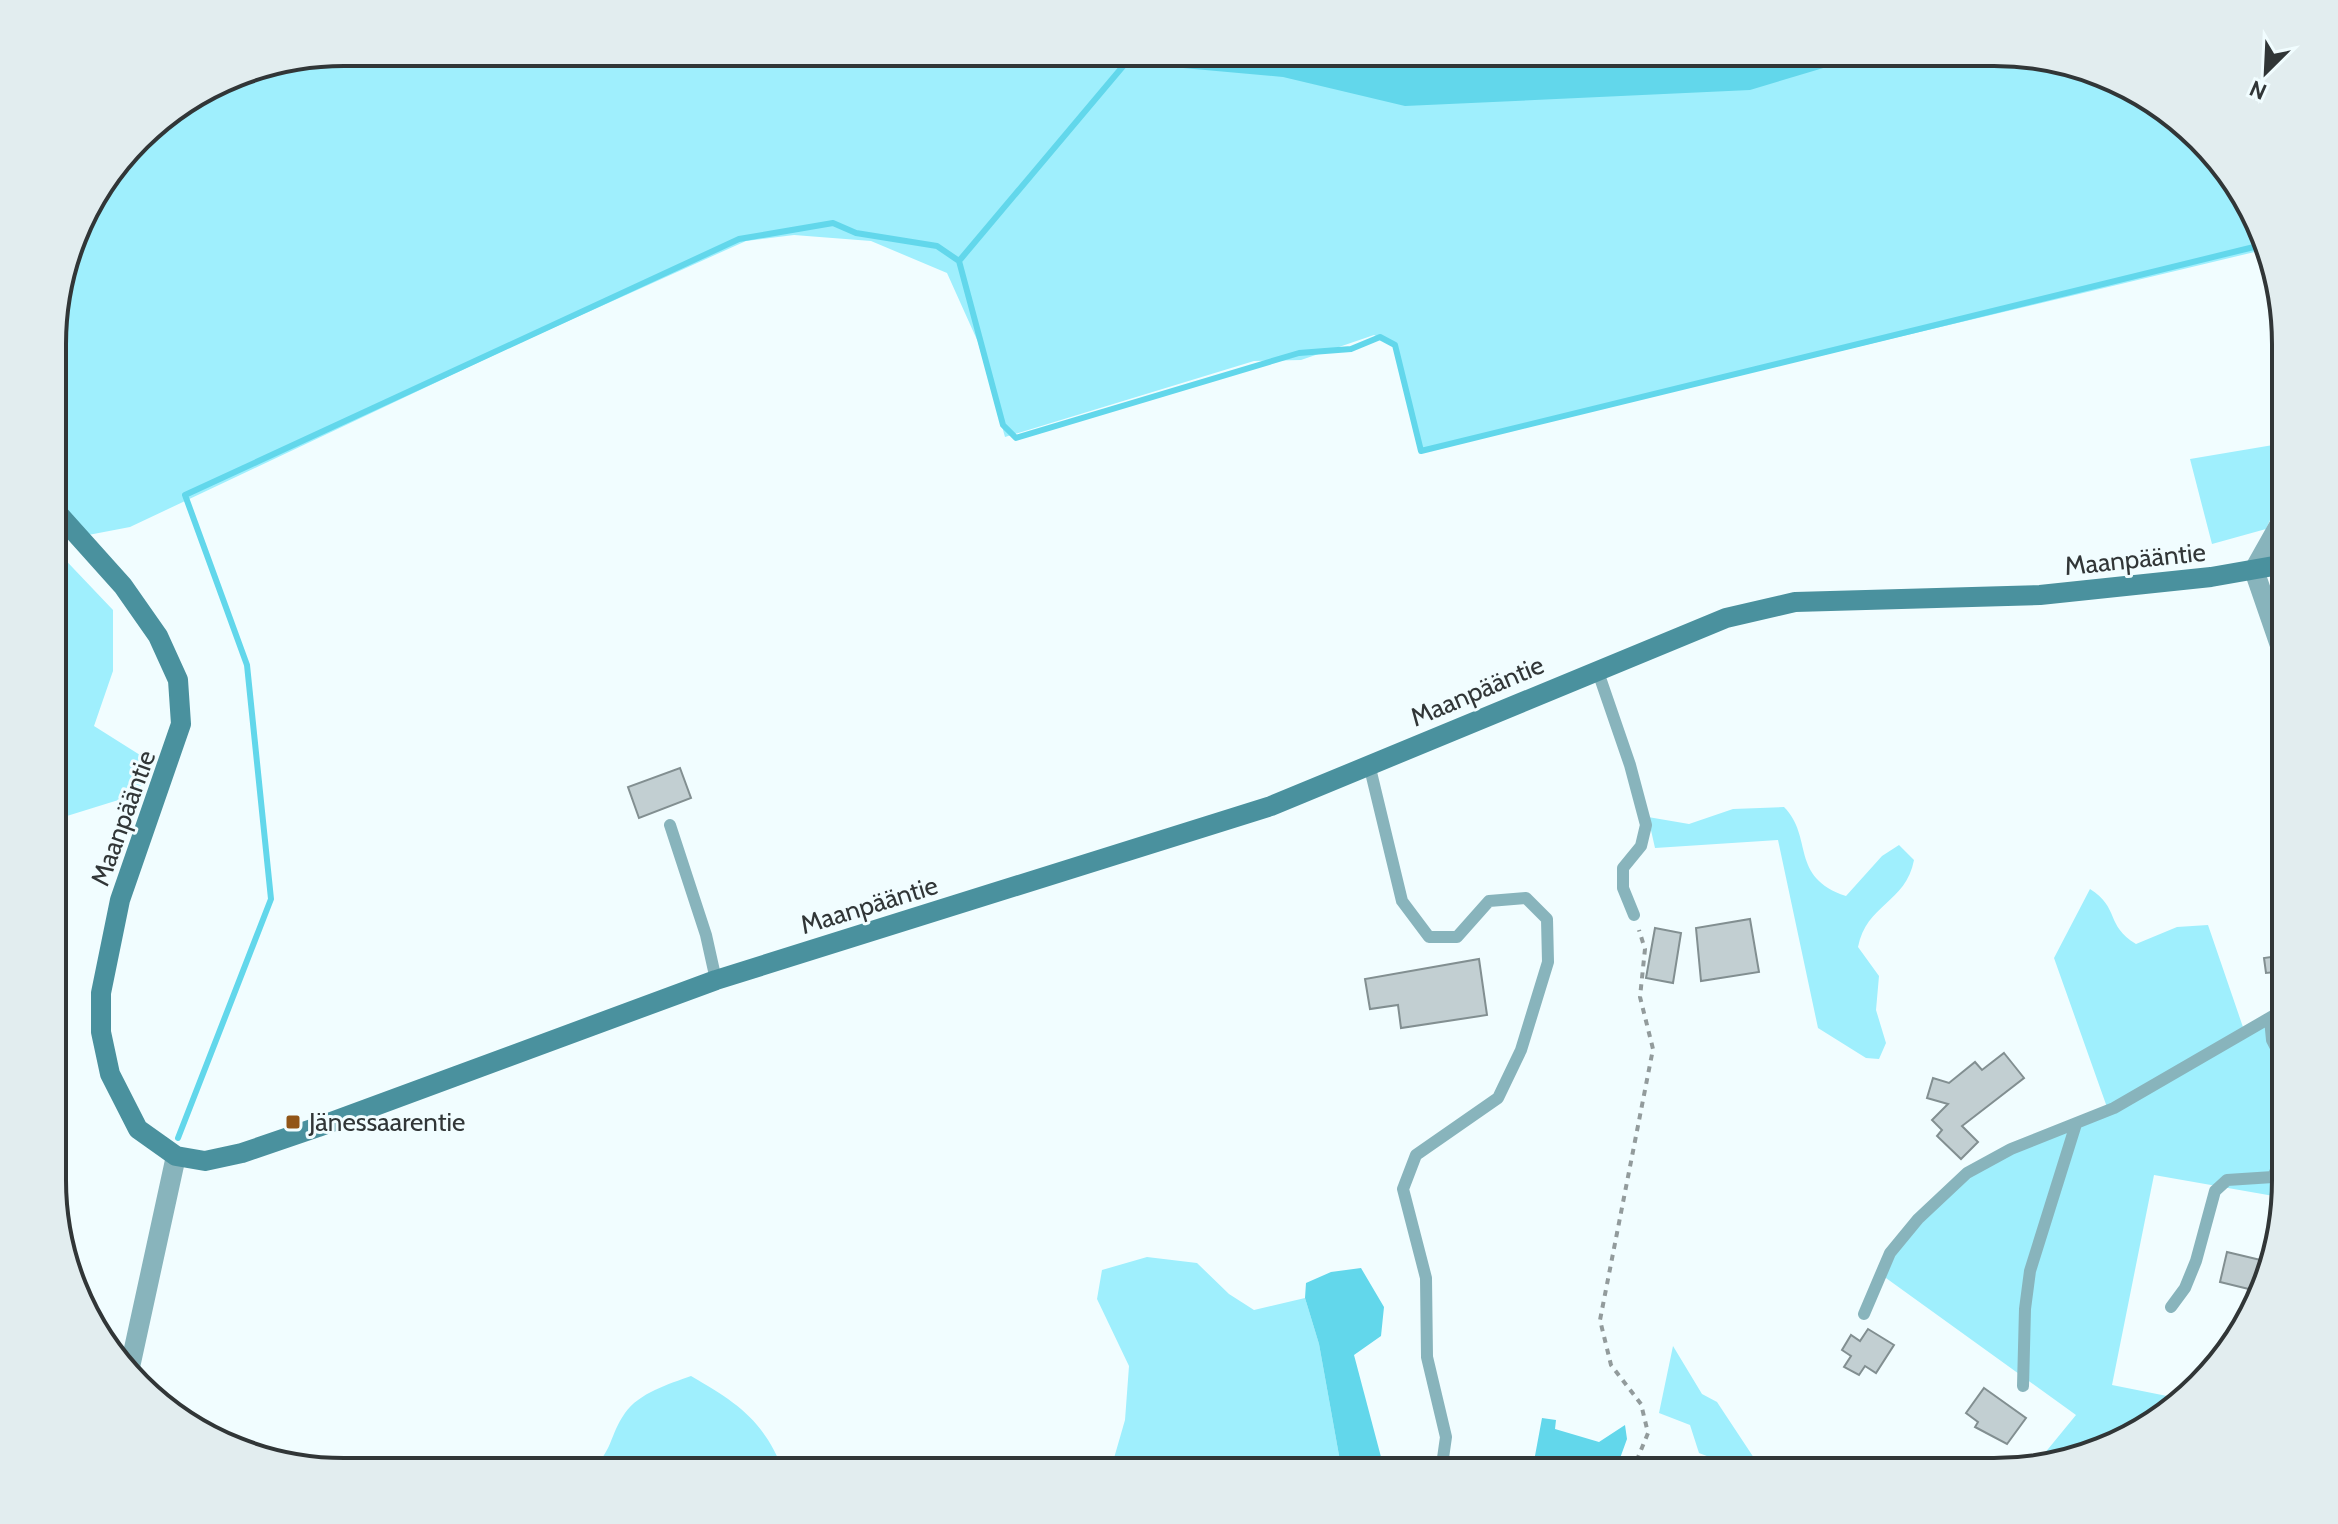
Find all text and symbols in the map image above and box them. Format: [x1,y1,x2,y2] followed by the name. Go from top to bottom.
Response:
[2226,32,2306,112] north arrow
[2245,74,2271,105] text: N
[2063,536,2207,582] street label: Maanpääntie
[1405,649,1549,733] street label: Maanpääntie
[84,746,162,890] street label: Maanpääntie
[797,869,941,941] street label: Maanpääntie
[308,1106,465,1138] place label: Jänessaarentie
[284,1113,302,1131] marker: Jänessaarentie

